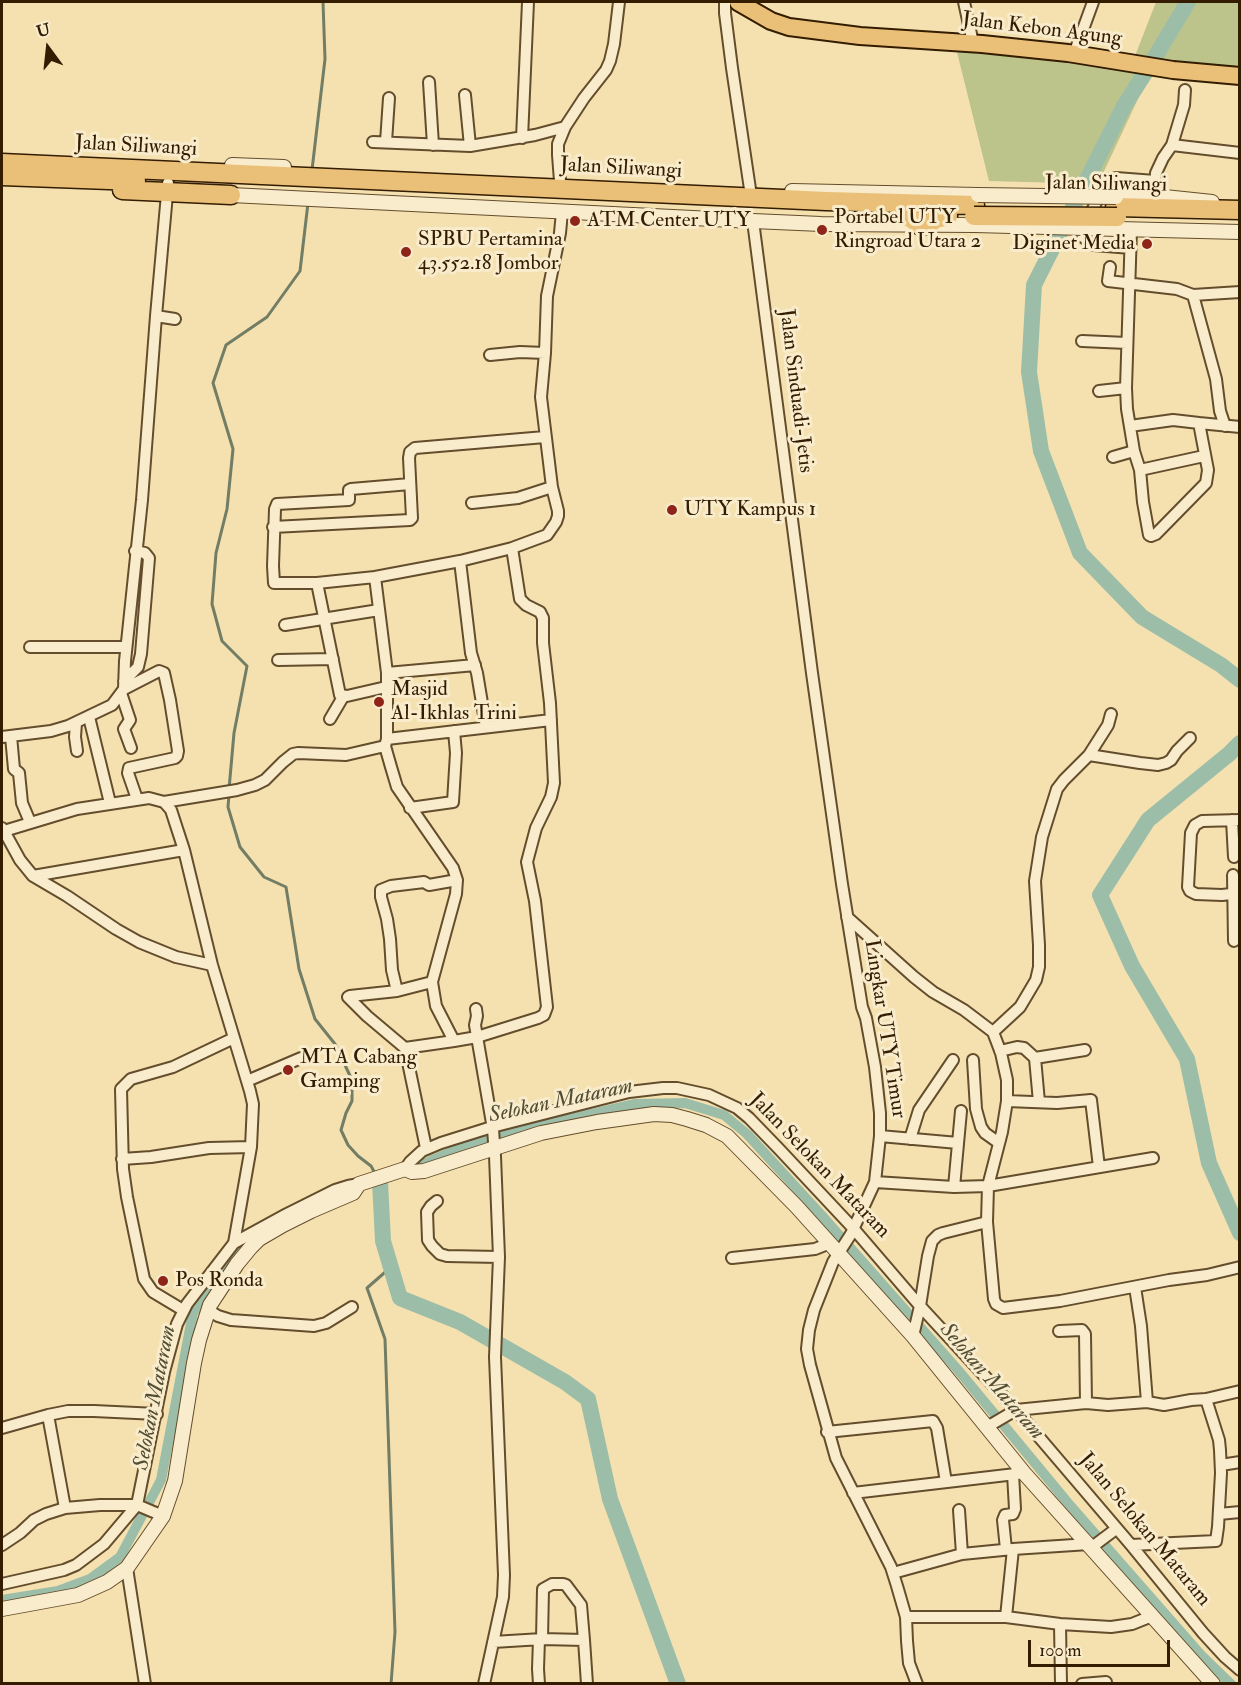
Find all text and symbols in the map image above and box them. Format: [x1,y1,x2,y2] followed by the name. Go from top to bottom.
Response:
[961,8,1123,52] street label: Jalan Kebon Agung
[18,18,78,78] north arrow
[34,19,52,42] text: U
[74,131,198,163] street label: Jalan Siliwangi
[559,153,683,185] street label: Jalan Siliwangi
[1045,171,1167,199] street label: Jalan Siliwangi
[834,205,981,255] place label: Portabel UTY Ringroad Utara 2
[587,208,751,234] place label: ATM Center UTY
[568,214,582,228] marker: ATM Center UTY
[815,223,829,237] marker: Portabel UTY Ringroad Utara 2
[418,227,563,277] place label: SPBU Pertamina 43.552.18 Jombor
[1012,231,1135,257] place label: Diginet Media
[1140,237,1154,251] marker: Diginet Media
[399,245,413,259] marker: SPBU Pertamina 43.552.18 Jombor
[772,308,818,474] street label: Jalan Sinduadi-Jetis
[684,497,816,523] place label: UTY Kampus 1
[665,503,679,517] marker: UTY Kampus 1
[391,677,517,727] place label: Masjid Al-Ikhlas Trini
[372,695,386,709] marker: Masjid Al-Ikhlas Trini
[857,938,911,1120] street label: Lingkar UTY Timur
[300,1045,417,1095] place label: MTA Cabang Gamping
[281,1063,295,1077] marker: MTA Cabang Gamping
[487,1074,635,1130] water label: Selokan Mataram
[743,1088,895,1244] street label: Jalan Selokan Mataram
[175,1268,263,1294] place label: Pos Ronda
[156,1274,170,1288] marker: Pos Ronda
[933,1318,1049,1446] water label: Selokan Mataram
[129,1324,183,1472] water label: Selokan Mataram
[1072,1448,1216,1612] street label: Jalan Selokan Mataram
[1031,1628,1174,1666] scale bar
[1039,1639,1082,1662] text: 100 m

